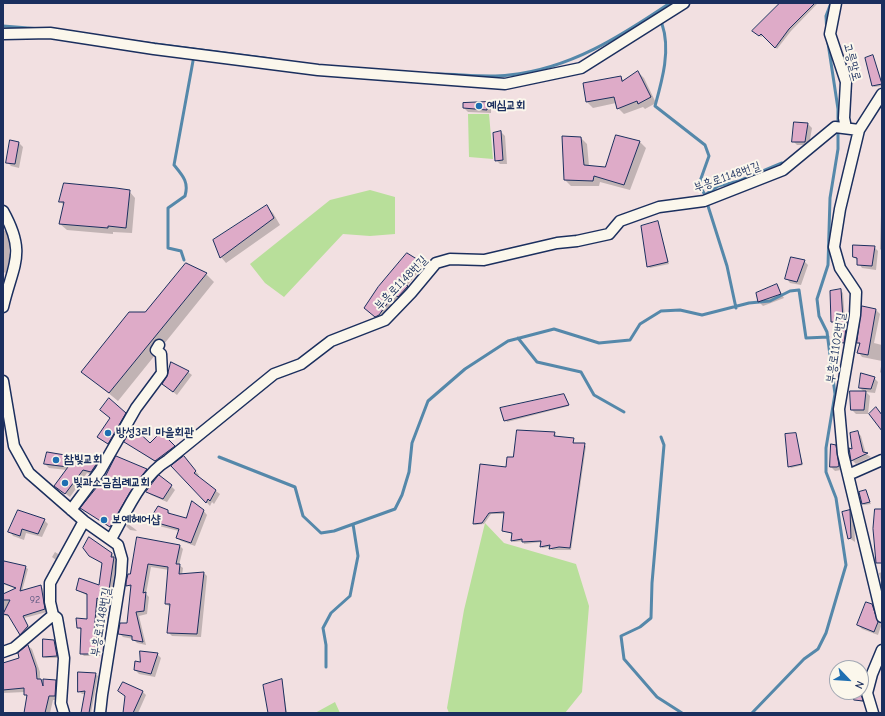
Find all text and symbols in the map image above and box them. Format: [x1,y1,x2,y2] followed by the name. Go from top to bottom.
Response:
[840,41,864,83] street label: 고릉말로
[487,99,526,113] place label: 예심교회
[474,101,484,111] marker: 예심교회
[692,159,762,195] street label: 부흥로1148번길
[372,253,430,313] street label: 부흥로1148번길
[823,312,849,384] street label: 부흥로1102번길
[116,426,194,440] place label: 방성3리 마을회관
[103,428,113,438] marker: 방성3리 마을회관
[64,453,103,467] place label: 참빛교회
[51,455,61,465] marker: 참빛교회
[73,476,150,490] place label: 빛과소금침례교회
[60,478,70,488] marker: 빛과소금침례교회
[112,513,160,527] place label: 보예헤어샵
[99,515,109,525] marker: 보예헤어샵
[88,586,114,658] street label: 부흥로1148번길
[30,594,40,606] house number: 92
[829,660,869,700] north arrow
[852,679,867,691] text: N

